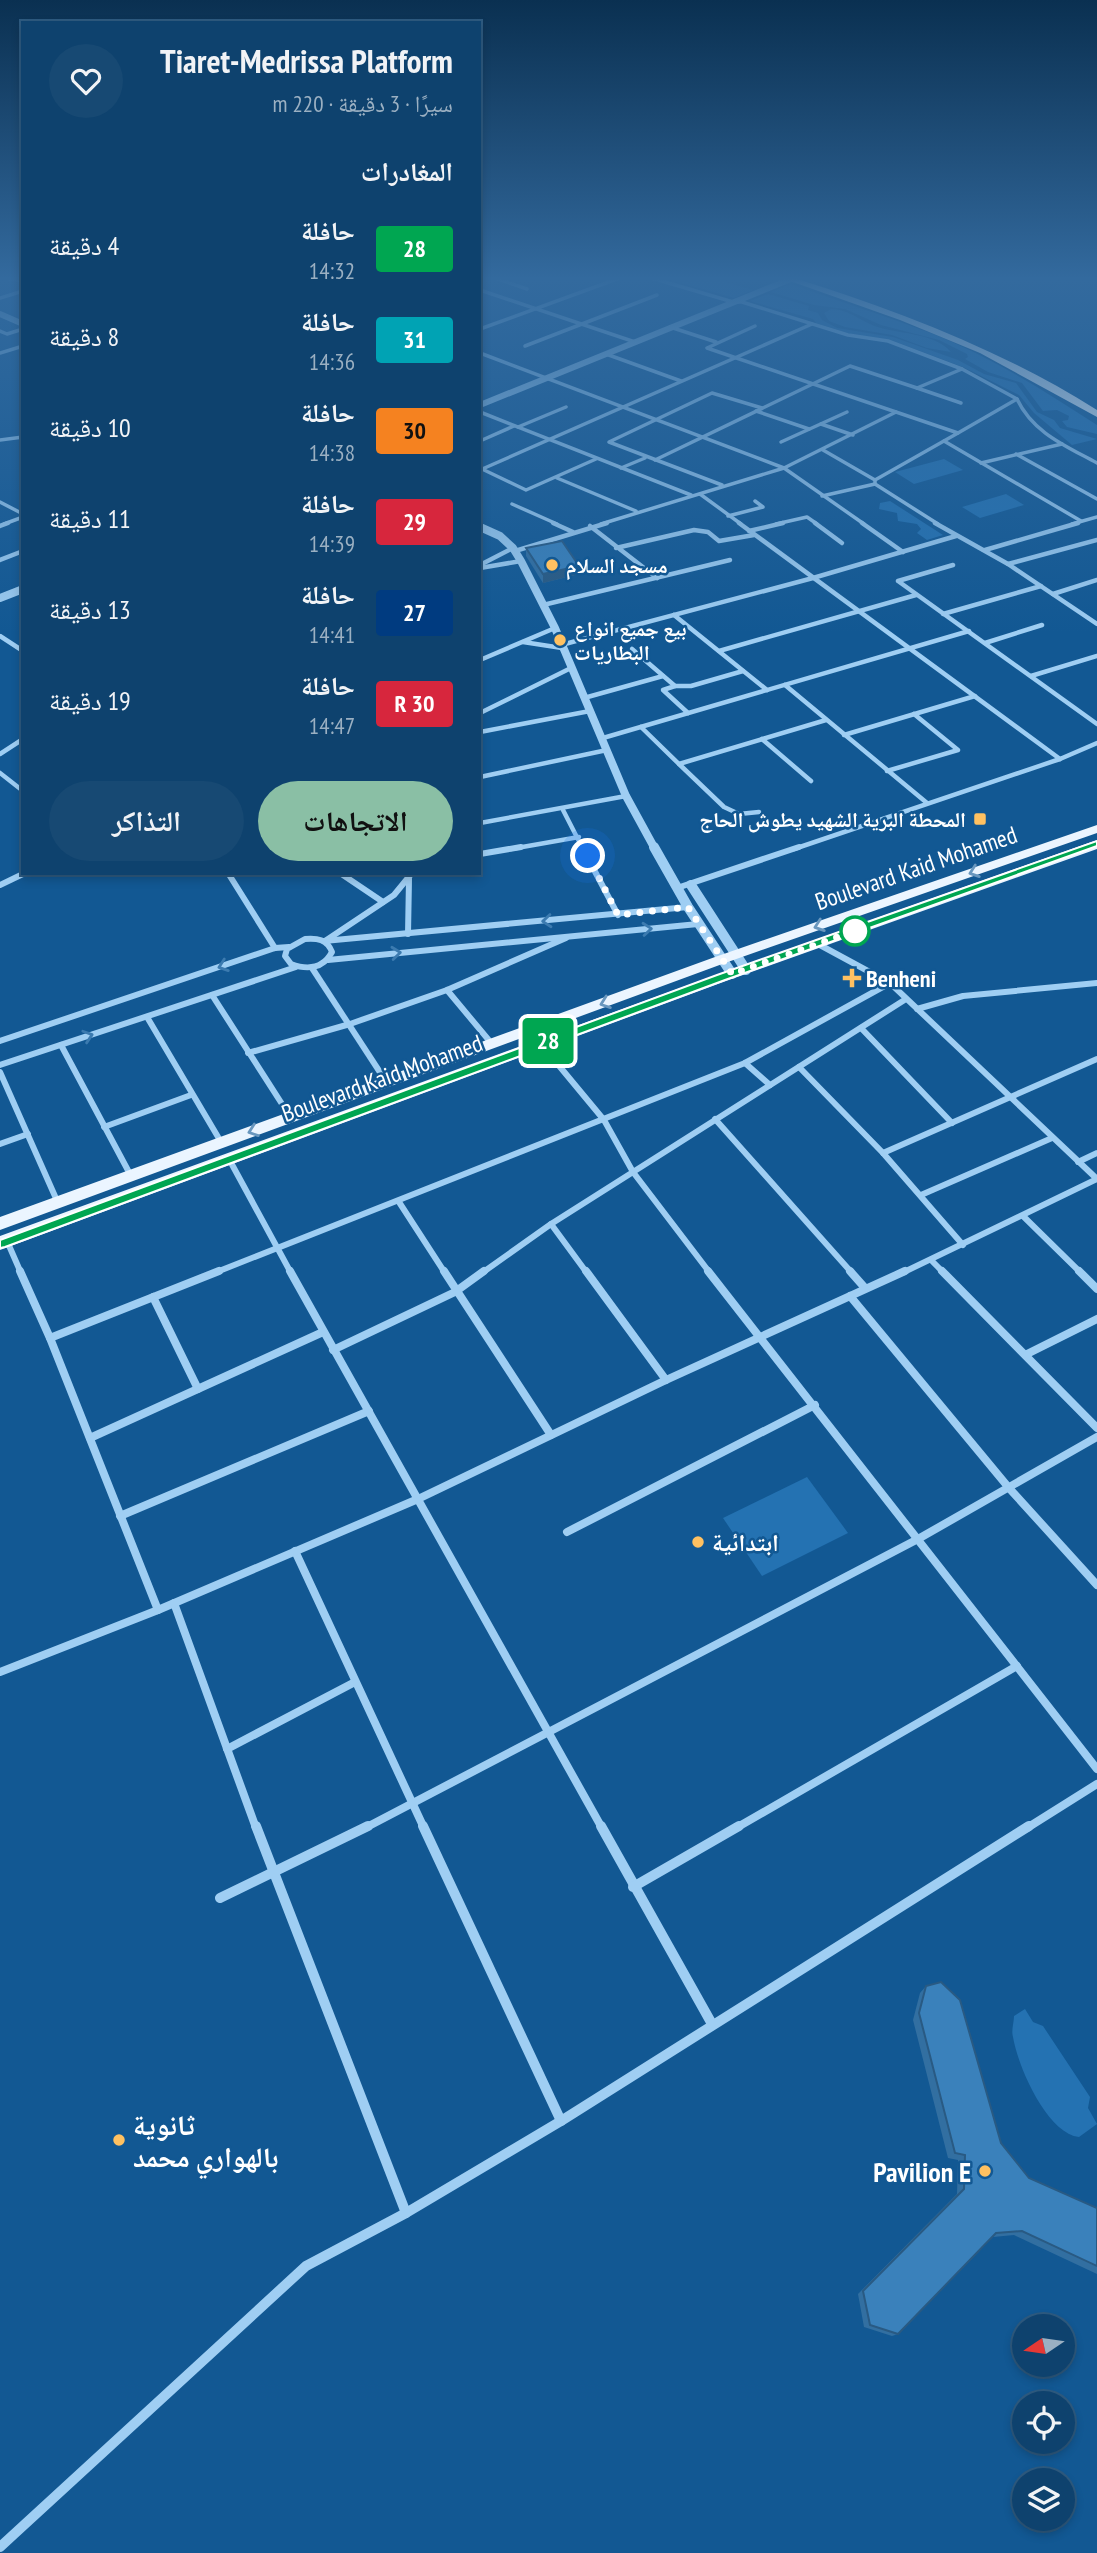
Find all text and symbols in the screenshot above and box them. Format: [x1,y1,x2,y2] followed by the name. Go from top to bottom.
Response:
[160,39,453,82] text: Tiaret-Medrissa Platform
[49,44,123,118] button: heart
[273,89,453,118] text: سيرًا · 3 دقيقة · 220 m
[361,155,453,188] text: المغادرات
[301,214,355,247] text: حافلة
[49,229,119,262] text: 4 دقيقة
[403,233,426,264] text: 28
[309,256,355,285] text: 14:32
[301,305,355,338] text: حافلة
[49,320,119,353] text: 8 دقيقة
[403,324,426,355] text: 31
[309,347,355,376] text: 14:36
[301,396,355,429] text: حافلة
[49,411,131,444] text: 10 دقيقة
[403,415,426,446] text: 30
[309,438,355,467] text: 14:38
[301,487,355,520] text: حافلة
[49,502,131,535] text: 11 دقيقة
[403,506,426,537] text: 29
[309,529,355,558] text: 14:39
[566,552,668,580] place label: مسجد السلام
[544,557,560,573] marker: مسجد السلام
[301,578,355,611] text: حافلة
[49,593,131,626] text: 13 دقيقة
[403,597,426,628] text: 27
[574,615,686,666] place label: بيع جميع انواع البطاريات
[309,620,355,649] text: 14:41
[552,632,568,648] marker: بيع جميع انواع البطاريات
[301,669,355,702] text: حافلة
[49,684,131,717] text: 19 دقيقة
[395,688,434,719] text: 30 R
[309,711,355,740] text: 14:47
[49,781,244,861] button: التذاكر
[258,781,453,861] button: الاتجاهات
[699,806,966,833] place label: المحطة البرية الشهيد يطوش الحاج
[972,811,988,827] marker: المحطة البرية الشهيد يطوش الحاج
[811,819,1021,917] street label: Boulevard Kaid Mohamed
[570,838,605,873] your location
[968,864,981,878] one-way arrow
[541,913,552,928] one-way arrow
[840,916,870,946] unlabelled marker
[813,918,825,932] one-way arrow
[642,922,653,937] one-way arrow
[390,946,402,961] one-way arrow
[218,958,230,972] one-way arrow
[866,963,936,994] place label: Benheni
[844,970,860,986] marker: Benheni
[599,994,611,1008] one-way arrow
[516,1018,580,1064] line badge: 28
[537,1025,559,1056] text: 28
[277,1027,487,1129] street label: Boulevard Kaid Mohamed
[81,1030,94,1044] one-way arrow
[247,1123,260,1137] one-way arrow
[712,1527,779,1558] place label: ابتدائية
[690,1534,706,1550] marker: ابتدائية
[133,2106,278,2179] place label: ثانوية بالهواري محمد
[111,2132,127,2148] marker: ثانوية بالهواري محمد
[873,2153,971,2190] place label: Pavilion E
[977,2163,993,2179] marker: Pavilion E
[1012,2314,1074,2376] north arrow
[1012,2314,1075,2531] map controls
[1012,2391,1075,2454] button: locate
[1012,2468,1075,2531] button: layers

